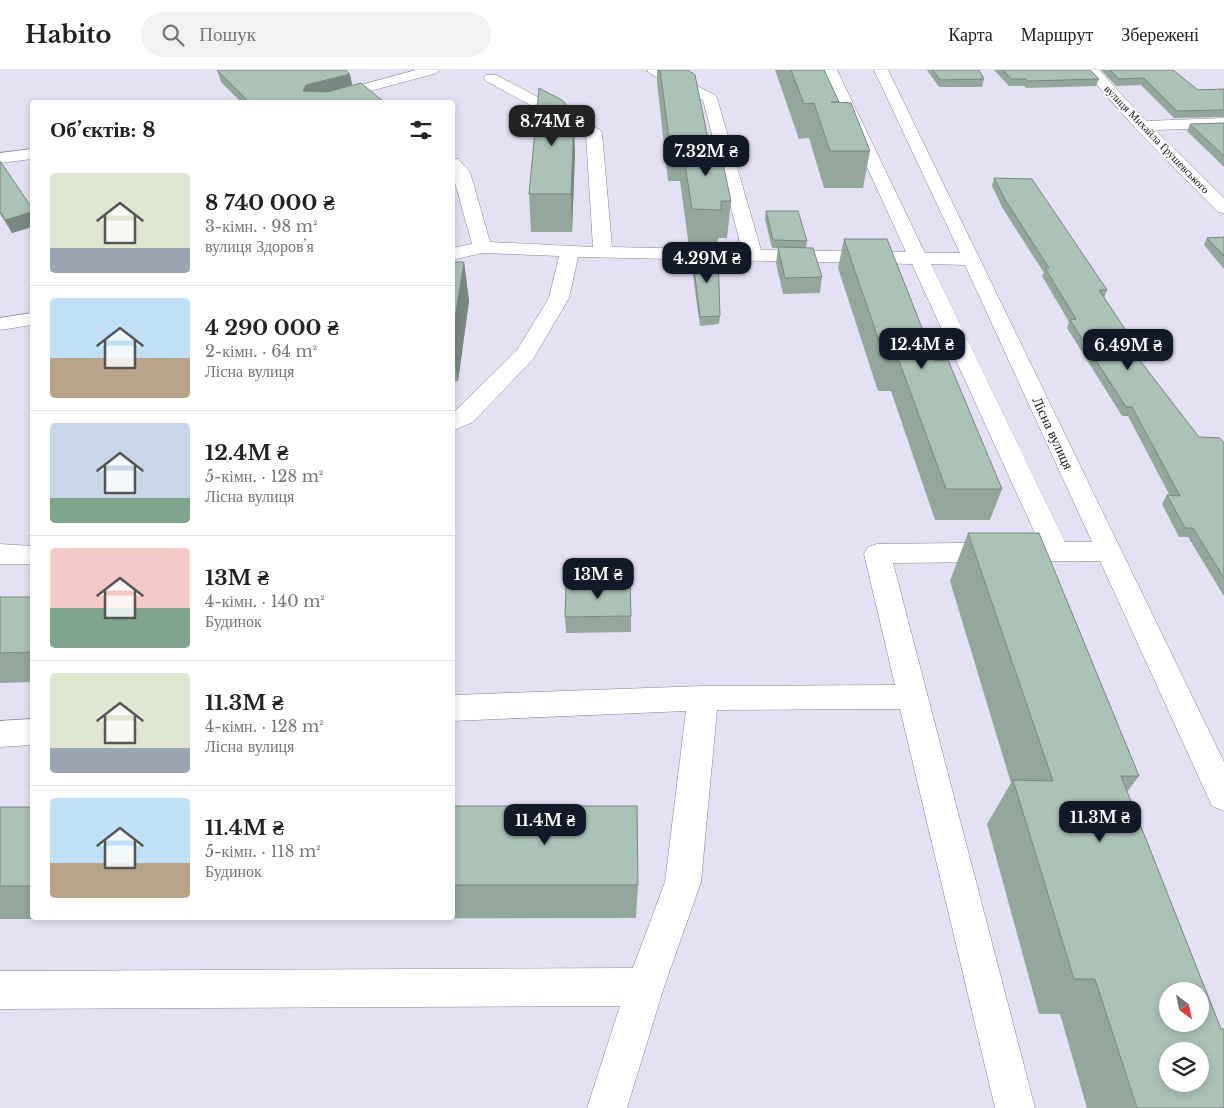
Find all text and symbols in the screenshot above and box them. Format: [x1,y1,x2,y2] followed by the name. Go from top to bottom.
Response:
[141,12,491,57] search box
[25,20,111,49] text: Habito
[159,21,187,49] icon: search
[199,23,256,46] text: Пошук
[948,24,993,46] text: Карта
[1021,24,1093,46] text: Маршрут
[1121,24,1199,46] text: Збережені
[1101,82,1213,197] street label: вулиця Михайла Грушевського
[506,104,598,147] pin: 8.74M ₴
[520,111,584,131] text: 8.74M ₴
[407,116,435,144] icon: filters
[50,117,155,143] text: Об’єктів: 8
[660,134,752,177] pin: 7.32M ₴
[674,141,738,161] text: 7.32M ₴
[205,190,335,216] text: 8 740 000 ₴
[90,193,150,253] icon: home
[205,216,317,236] text: 3-кімн. · 98 m²
[205,236,314,256] text: вулиця Здоровʼя
[661,242,753,284] pin: 4.29M ₴
[673,248,741,268] text: 4.29M ₴
[205,315,339,341] text: 4 290 000 ₴
[90,318,150,378] icon: home
[876,328,968,370] pin: 12.4M ₴
[1082,328,1174,371] pin: 6.49M ₴
[890,334,954,354] text: 12.4M ₴
[1094,335,1162,355] text: 6.49M ₴
[205,341,317,361] text: 2-кімн. · 64 m²
[205,361,294,381] text: Лісна вулиця
[1028,394,1078,473] street label: Лісна вулиця
[205,440,289,466] text: 12.4M ₴
[90,443,150,503] icon: home
[205,466,323,486] text: 5-кімн. · 128 m²
[205,486,294,506] text: Лісна вулиця
[563,558,633,600] pin: 13M ₴
[574,564,622,584] text: 13M ₴
[205,565,269,591] text: 13M ₴
[90,568,150,628] icon: home
[205,591,325,611] text: 4-кімн. · 140 m²
[205,611,262,631] text: Будинок
[205,690,283,716] text: 11.3M ₴
[90,693,150,753] icon: home
[205,716,324,736] text: 4-кімн. · 128 m²
[205,736,294,756] text: Лісна вулиця
[1054,800,1146,843] pin: 11.3M ₴
[499,804,591,846] pin: 11.4M ₴
[1070,807,1130,827] text: 11.3M ₴
[515,810,575,830] text: 11.4M ₴
[205,815,284,841] text: 11.4M ₴
[90,818,150,878] icon: home
[205,841,321,861] text: 5-кімн. · 118 m²
[205,861,262,881] text: Будинок
[1159,982,1209,1032] north arrow
[1159,982,1209,1092] map controls
[1159,1042,1209,1092] button: layers

